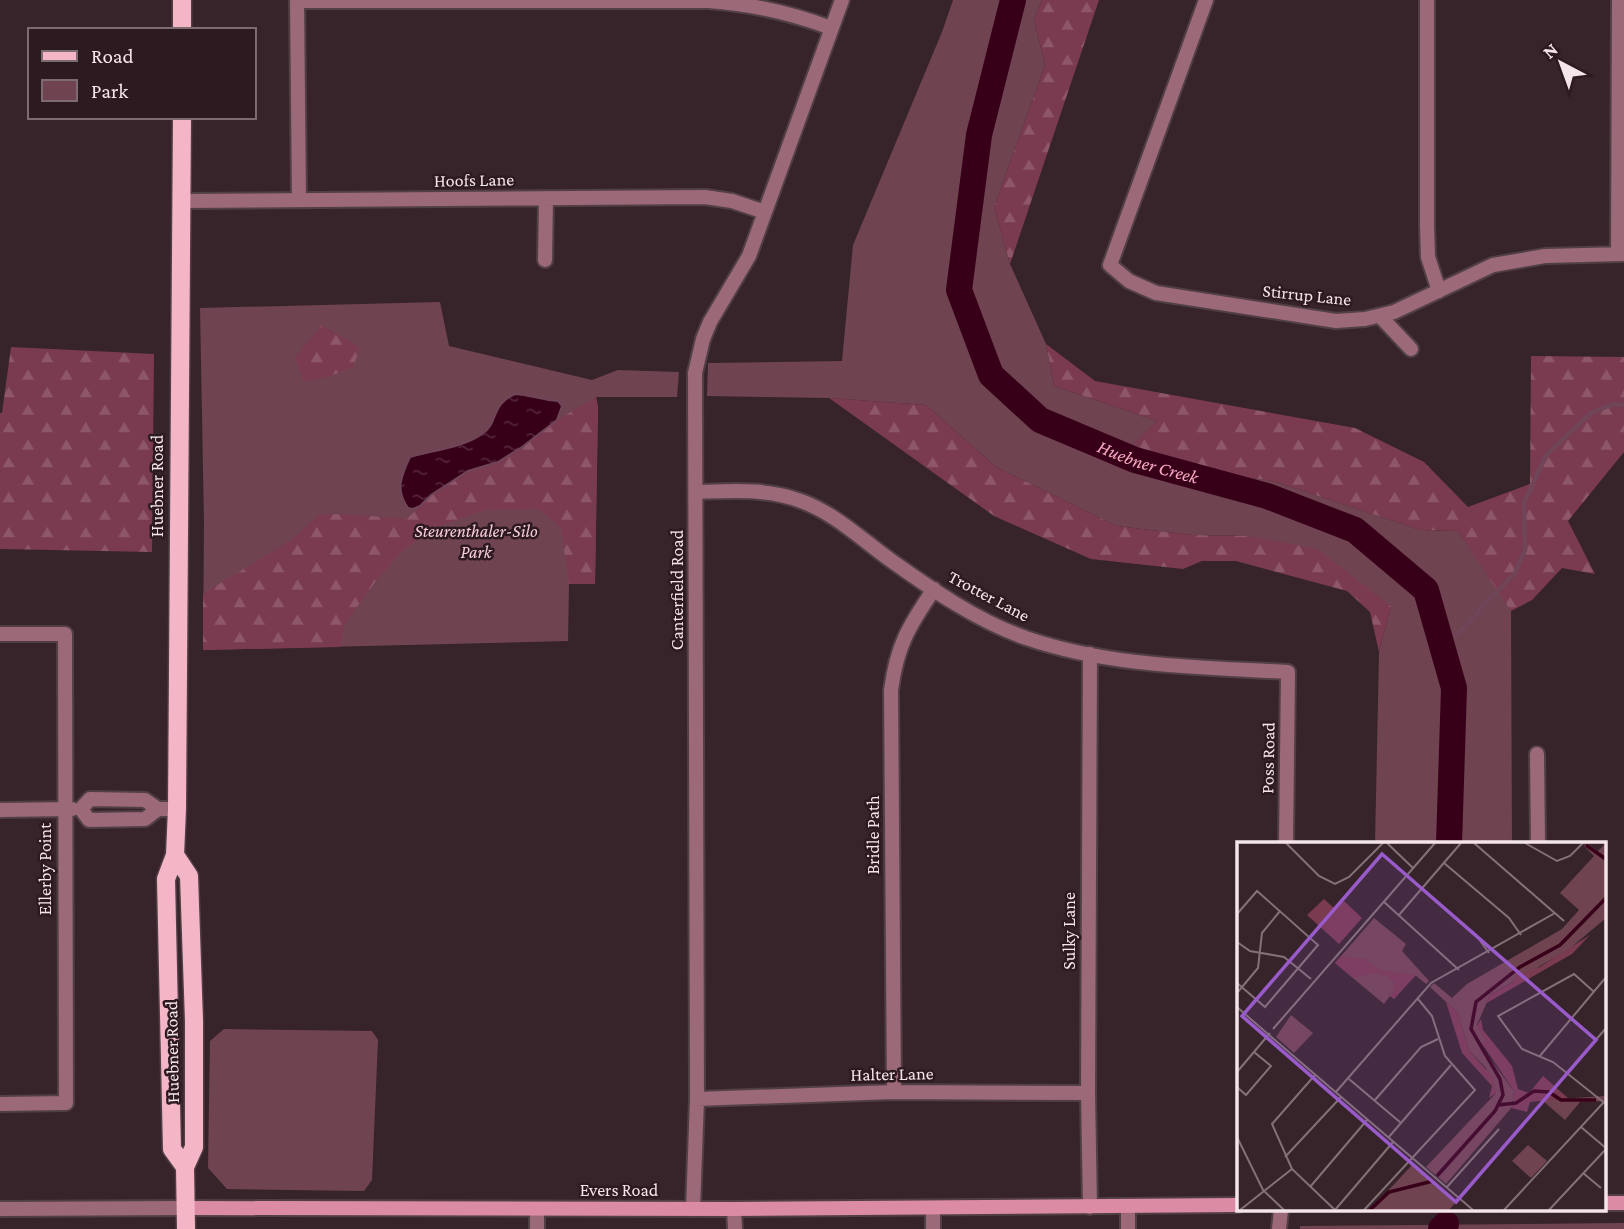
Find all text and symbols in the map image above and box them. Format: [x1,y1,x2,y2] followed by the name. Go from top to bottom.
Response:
[28,28,256,119] legend
[1526,28,1596,98] north arrow
[1538,38,1562,63] text: N
[91,44,134,68] text: Road
[91,79,128,103] text: Park
[434,169,514,191] street label: Hoofs Lane
[1262,280,1352,310] street label: Stirrup Lane
[147,434,167,537] street label: Huebner Road
[1094,436,1201,488] water label: Huebner Creek
[414,521,538,562] park label: Steurenthaler-Silo Park
[667,529,687,650] street label: Canterfield Road
[945,566,1033,626] street label: Trotter Lane
[1257,722,1279,794] street label: Poss Road
[863,795,883,875] street label: Bridle Path
[35,822,55,915] street label: Ellerby Point
[1237,842,1606,1212] inset map
[1059,892,1079,970] street label: Sulky Lane
[161,1000,183,1103] street label: Huebner Road
[850,1063,934,1085] street label: Halter Lane
[580,1180,659,1200] street label: Evers Road

